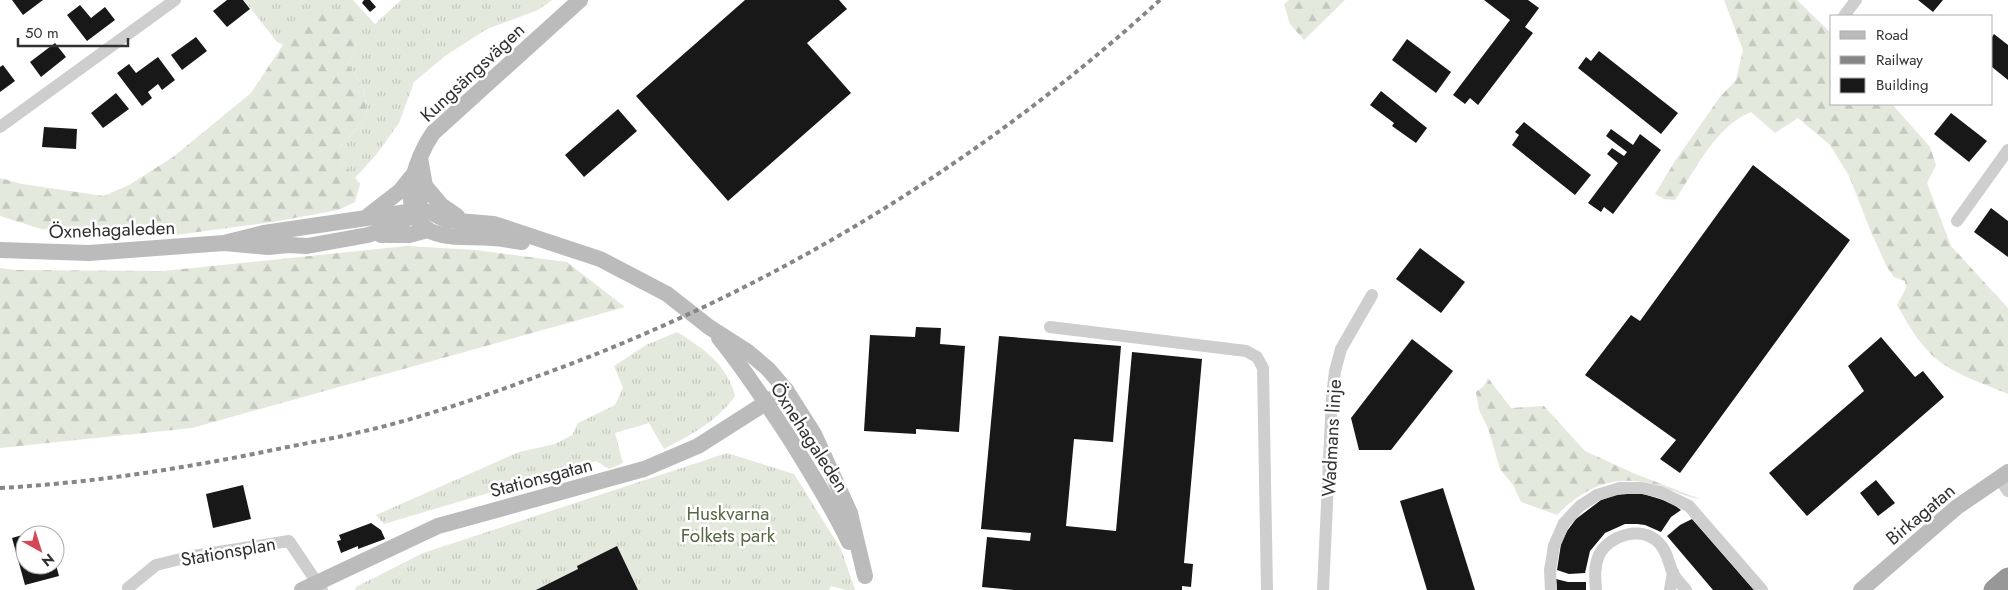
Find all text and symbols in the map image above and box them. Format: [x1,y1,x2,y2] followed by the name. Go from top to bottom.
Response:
[18,15,128,47] scale bar
[1830,15,1993,105] legend
[414,17,531,128] street label: Kungsängsvägen
[25,22,59,44] text: 50 m
[1876,24,1908,46] text: Road
[1876,49,1923,71] text: Railway
[1876,74,1928,96] text: Building
[48,214,176,245] street label: Öxnehagaleden
[764,377,855,498] street label: Öxnehagaleden
[1315,378,1348,498] street label: Wadmans linje
[487,451,595,504] street label: Stationsgatan
[1880,477,1961,551] street label: Birkagatan
[681,500,776,549] park label: Huskvarna Folkets park
[15,525,65,575] north arrow
[179,530,278,573] street label: Stationsplan
[38,549,59,571] text: N

